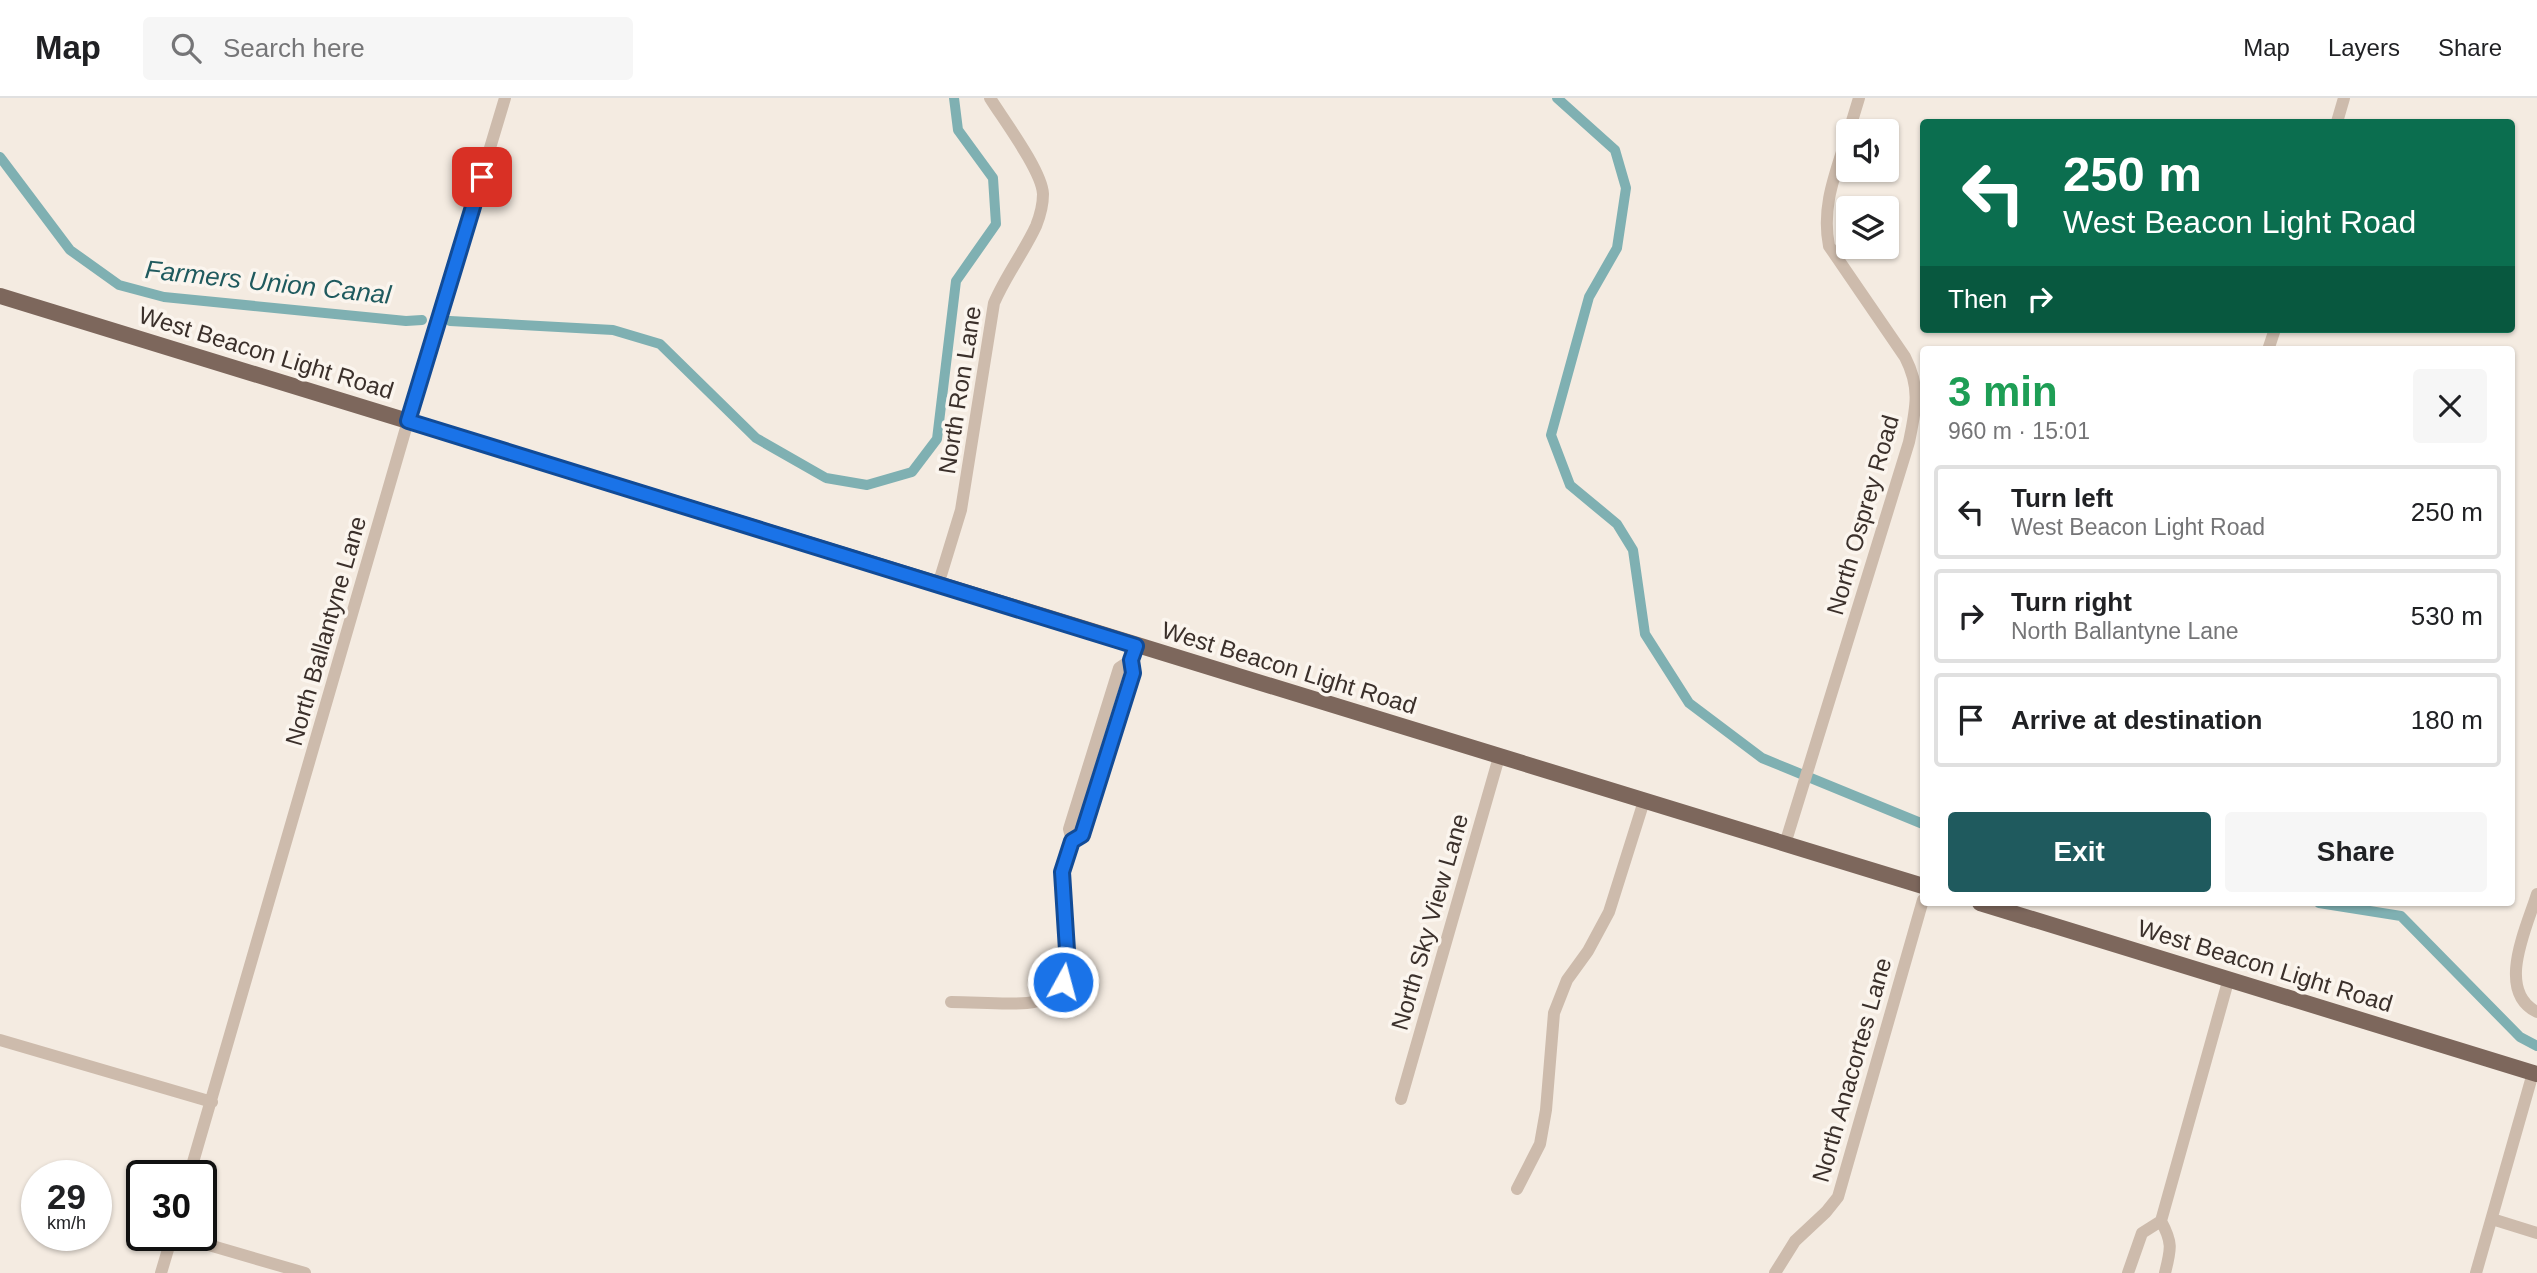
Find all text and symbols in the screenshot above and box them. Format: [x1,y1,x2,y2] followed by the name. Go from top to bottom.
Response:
[143,17,633,80] search box
[35,29,101,66] text: Map
[167,29,205,67] icon: search
[223,33,365,63] text: Search here
[2243,34,2290,61] text: Map
[2328,34,2400,61] text: Layers
[2438,34,2502,61] text: Share
[1836,119,1899,259] map controls
[1836,119,1899,182] button: sound
[452,147,512,207] pin
[1948,147,2039,238] icon: left
[2063,147,2202,201] text: 250 m
[463,158,501,196] icon: arrive
[1836,196,1899,259] button: layers
[2063,204,2416,240] text: West Beacon Light Road
[144,254,394,310] water label: Farmers Union Canal
[2021,280,2059,318] icon: right
[1948,284,2007,314] text: Then
[135,301,397,404] street label: West Beacon Light Road
[933,304,986,476] street label: North Ron Lane
[1948,368,2058,415] text: 3 min
[2413,369,2487,443] button: close
[1821,412,1904,618] street label: North Osprey Road
[1948,418,2090,444] text: 960 m · 15:01
[2011,483,2113,513] text: Turn left
[1952,493,1990,531] icon: left
[2411,497,2483,527] text: 250 m
[280,513,371,749] street label: North Ballantyne Lane
[2011,514,2265,540] text: West Beacon Light Road
[2011,587,2132,617] text: Turn right
[1952,597,1990,635] icon: right
[2411,601,2483,631] text: 530 m
[1158,616,1420,719] street label: West Beacon Light Road
[2011,618,2239,644] text: North Ballantyne Lane
[1952,701,1990,739] icon: arrive
[2011,705,2262,735] text: Arrive at destination
[2411,705,2483,735] text: 180 m
[1386,811,1473,1033] street label: North Sky View Lane
[1948,812,2211,892] button: Exit
[2225,812,2487,892] button: Share
[2134,914,2396,1017] street label: West Beacon Light Road
[1026,945,1100,1019] position arrow
[1807,955,1896,1185] street label: North Anacortes Lane
[126,1160,217,1251] speed limit sign: 30
[47,1177,86,1216] text: 29
[47,1213,86,1233] text: km/h

